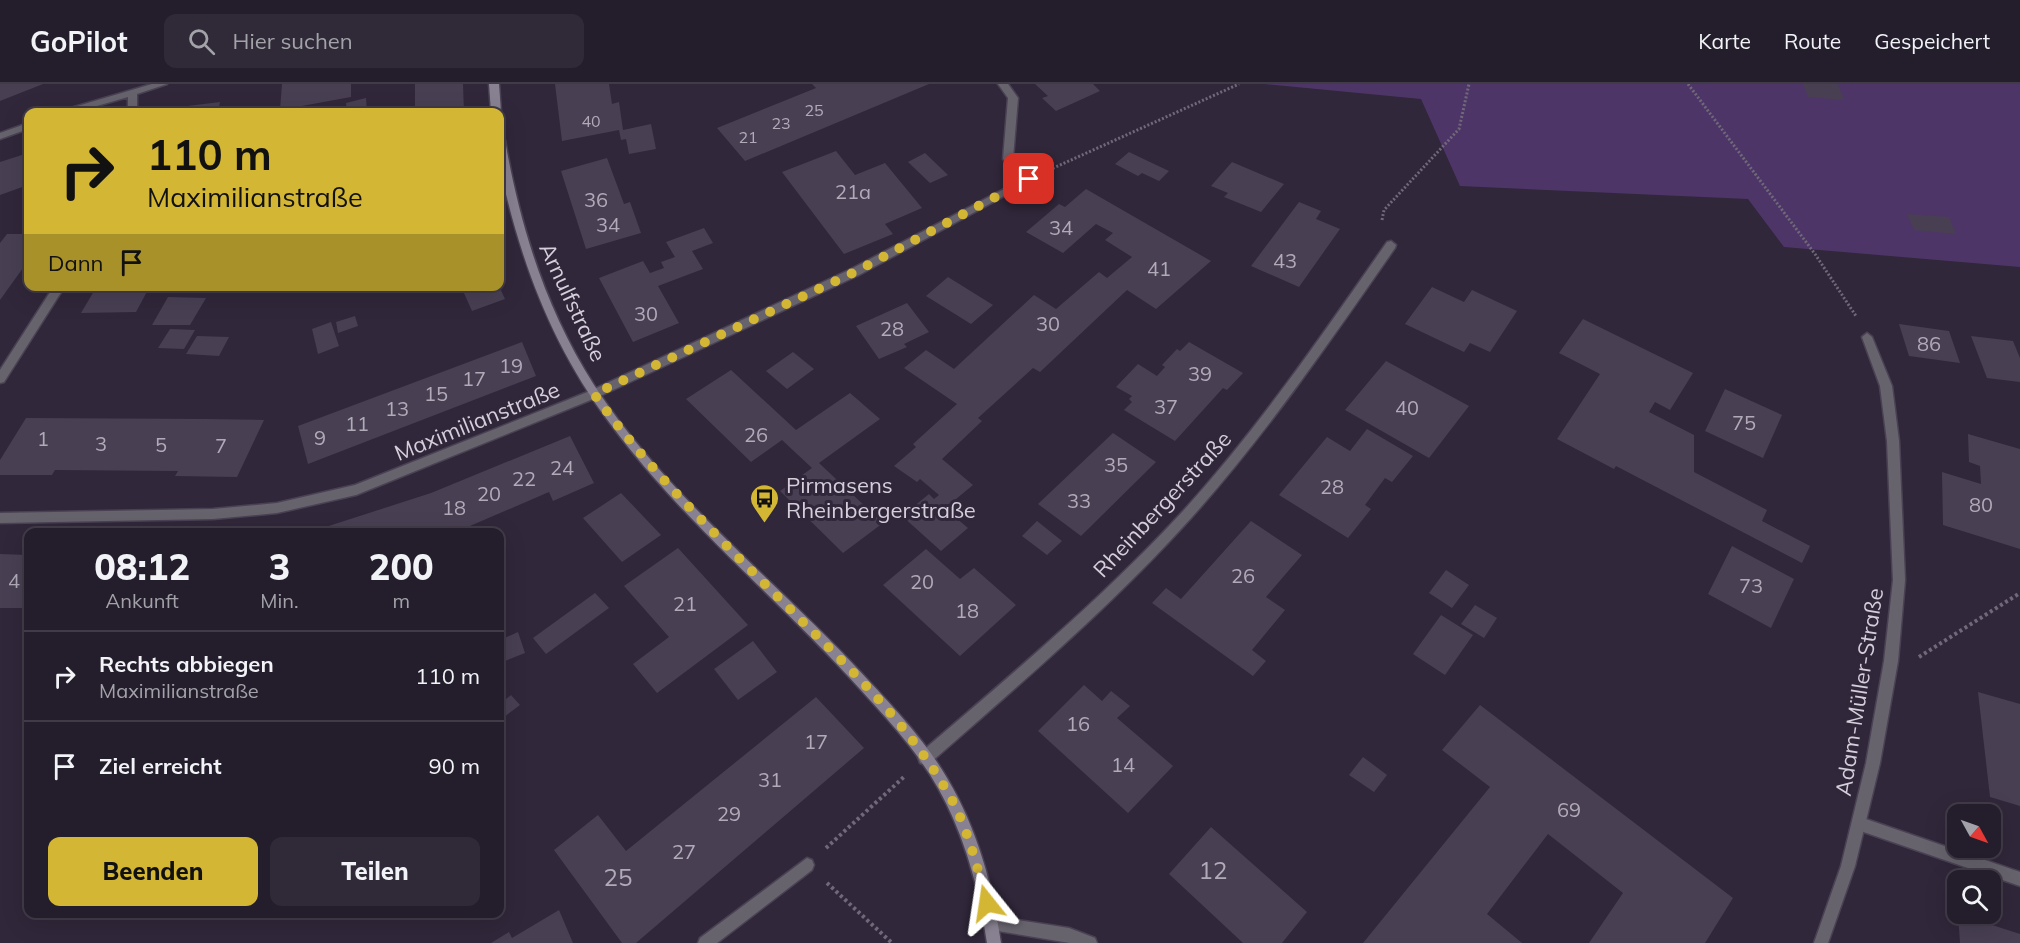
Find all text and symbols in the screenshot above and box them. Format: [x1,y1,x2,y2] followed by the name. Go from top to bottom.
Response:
[164,14,584,68] search box
[30,24,128,59] text: GoPilot
[185,25,218,58] icon: search
[233,27,353,55] text: Hier suchen
[1698,28,1751,54] text: Karte
[1784,28,1841,54] text: Route
[1874,28,1990,54] text: Gespeichert
[804,100,824,120] house number: 25
[581,111,601,131] house number: 40
[771,113,791,133] house number: 23
[738,127,758,147] house number: 21
[147,128,272,181] text: 110 m
[48,132,126,210] icon: right
[1003,153,1054,204] pin
[1012,162,1045,195] icon: arrive
[835,179,871,204] house number: 21a
[147,180,363,214] text: Maximilianstraße
[584,187,608,212] house number: 36
[596,212,620,237] house number: 34
[1049,215,1073,240] house number: 34
[533,238,613,366] street label: Arnulfstraße
[115,246,148,279] icon: arrive
[1273,248,1297,273] house number: 43
[48,249,103,277] text: Dann
[1147,256,1171,281] house number: 41
[634,301,658,326] house number: 30
[1036,311,1060,336] house number: 30
[880,316,904,341] house number: 28
[1917,331,1941,356] house number: 86
[499,353,523,378] house number: 19
[1188,361,1212,386] house number: 39
[462,366,486,391] house number: 17
[390,375,564,467] street label: Maximilianstraße
[424,381,448,406] house number: 15
[1154,394,1178,419] house number: 37
[1395,395,1419,420] house number: 40
[385,396,409,421] house number: 13
[1732,410,1756,435] house number: 75
[345,411,369,436] house number: 11
[744,422,768,447] house number: 26
[314,425,326,450] house number: 9
[1087,425,1237,583] street label: Rheinbergerstraße
[37,426,49,451] house number: 1
[95,431,107,456] house number: 3
[155,432,167,457] house number: 5
[215,433,227,458] house number: 7
[1104,452,1128,477] house number: 35
[550,455,574,480] house number: 24
[512,466,536,491] house number: 22
[786,471,976,524] place label: Pirmasens Rheinbergerstraße
[1320,474,1344,499] house number: 28
[477,481,501,506] house number: 20
[749,482,781,524] bus stop icon: Pirmasens Rheinbergerstraße
[1067,488,1091,513] house number: 33
[1969,492,1993,517] house number: 80
[442,495,466,520] house number: 18
[94,544,190,589] text: 08:12
[269,544,290,589] text: 3
[369,544,434,589] text: 200
[1231,563,1255,588] house number: 26
[8,568,20,593] house number: 4
[910,569,934,594] house number: 20
[1739,573,1763,598] house number: 73
[1829,586,1889,798] street label: Adam-Müller-Straße
[106,588,179,613] text: Ankunft
[260,588,299,613] text: Min.
[392,588,410,613] text: m
[673,591,697,616] house number: 21
[955,598,979,623] house number: 18
[99,650,274,678] text: Rechts abbiegen
[48,660,81,693] icon: right
[415,662,480,690] text: 110 m
[99,678,259,703] text: Maximilianstraße
[1066,711,1090,736] house number: 16
[804,729,828,754] house number: 17
[48,750,81,783] icon: arrive
[99,752,222,780] text: Ziel erreicht
[429,752,480,780] text: 90 m
[1111,752,1135,777] house number: 14
[758,767,782,792] house number: 31
[1557,797,1581,822] house number: 69
[717,801,741,826] house number: 29
[1947,804,2001,858] north arrow
[1947,804,2001,924] map controls
[48,837,258,906] button: Beenden
[270,837,480,906] button: Teilen
[672,839,696,864] house number: 27
[1199,855,1227,885] house number: 12
[604,862,632,892] house number: 25
[1947,870,2001,924] button: search
[955,871,1019,935] position arrow

